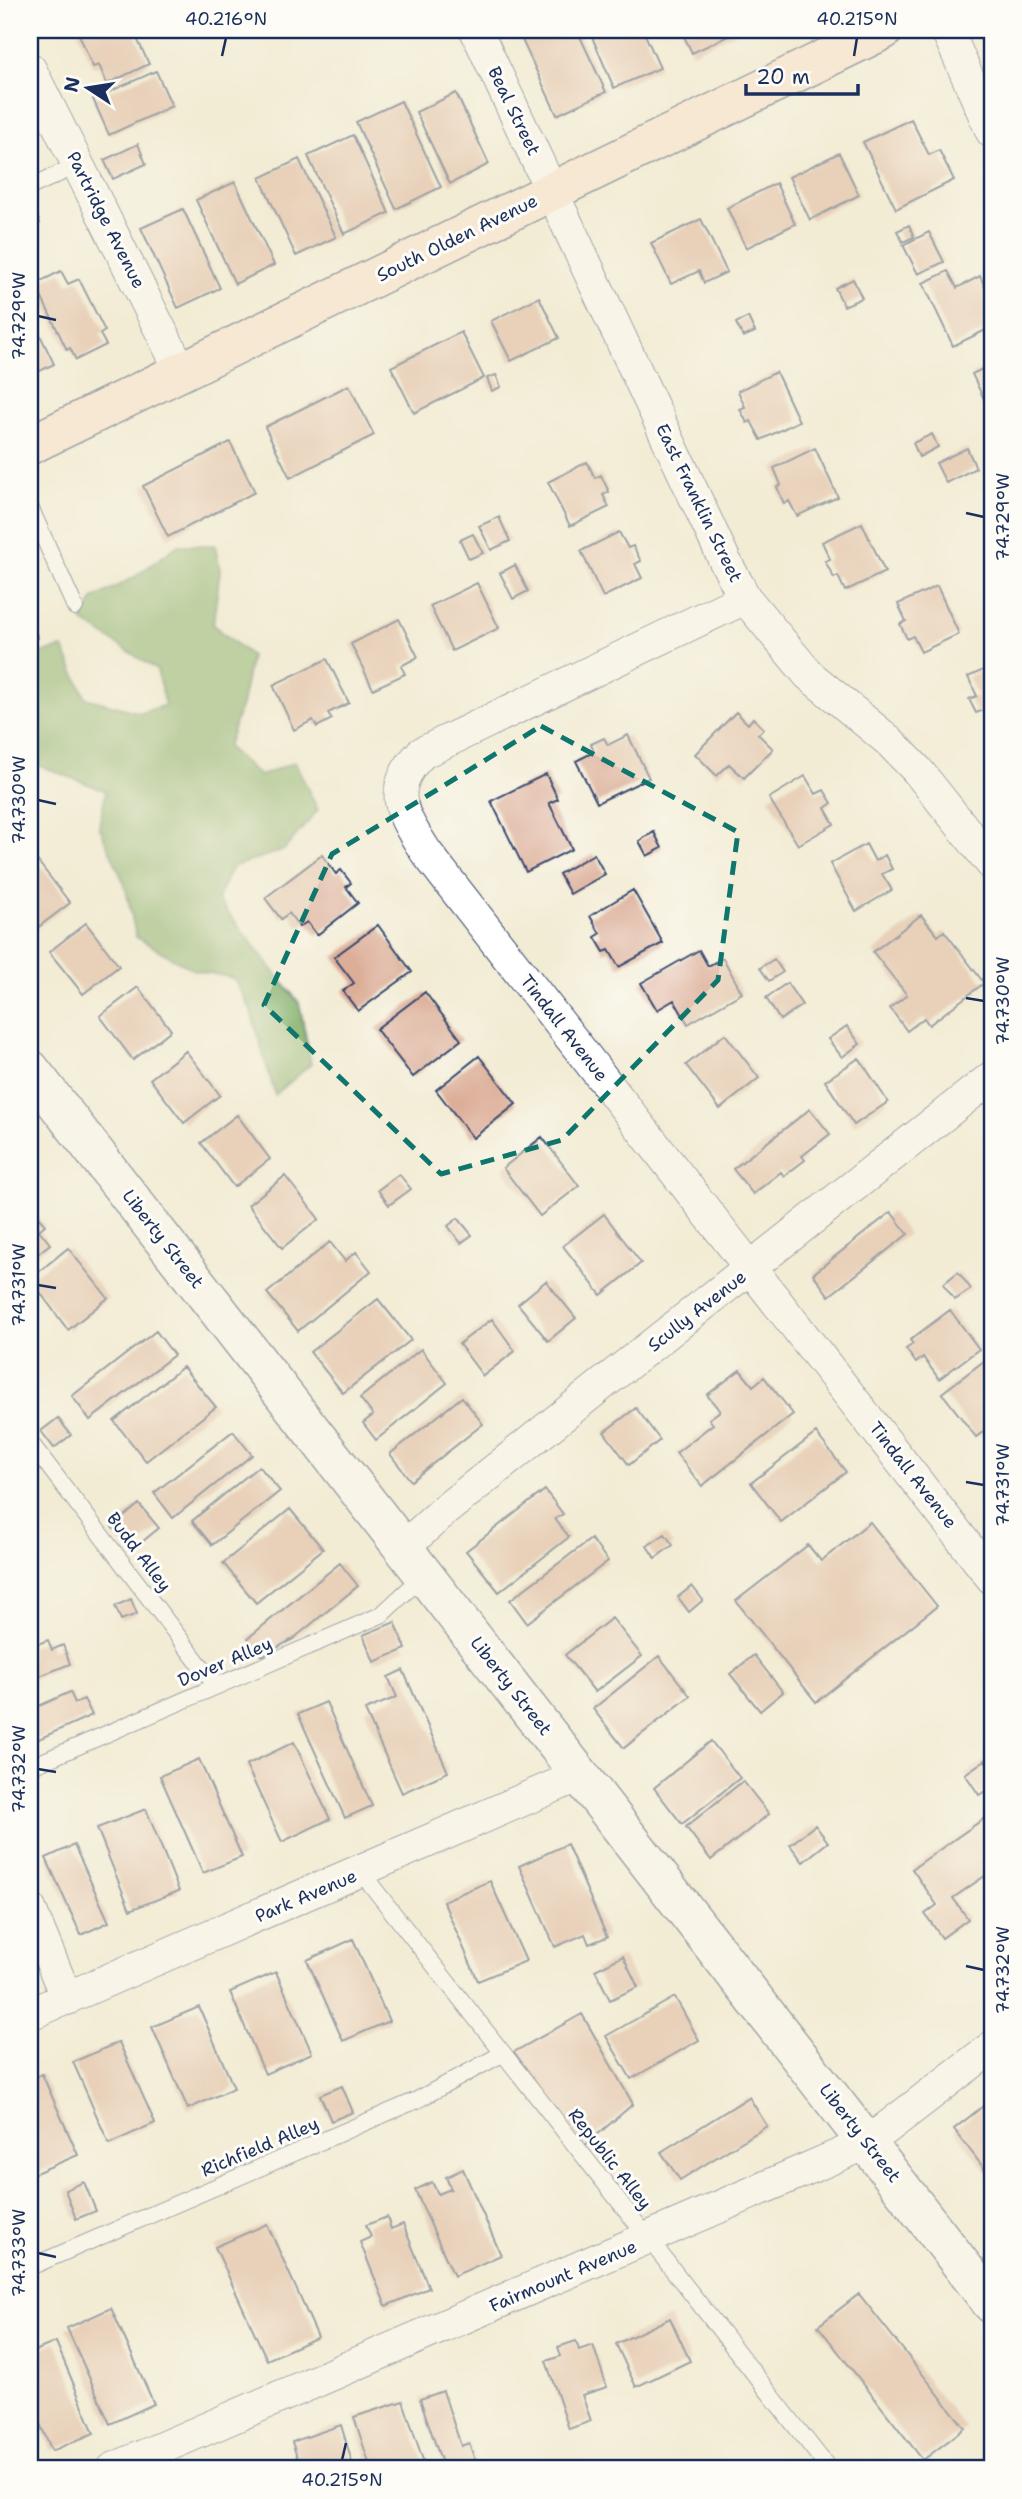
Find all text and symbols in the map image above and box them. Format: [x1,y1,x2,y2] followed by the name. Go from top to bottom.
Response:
[185,7,267,31] text: 40.216°N
[816,7,898,31] text: 40.215°N
[52,52,122,122] north arrow
[746,52,858,96] scale bar
[482,63,546,160] street label: Beal Street
[756,63,810,91] text: 20 m
[58,75,86,95] text: N
[61,147,151,293] street label: Partridge Avenue
[373,189,541,287] street label: South Olden Avenue
[7,272,31,360] text: 74.729°W
[650,420,748,586] street label: East Franklin Street
[991,473,1015,561] text: 74.729°W
[7,755,31,845] text: 74.730°W
[991,956,1015,1046] text: 74.730°W
[515,970,613,1086] street label: Tindall Avenue
[117,1184,209,1294] street label: Liberty Street
[7,1243,31,1327] text: 74.731°W
[643,1265,751,1357] street label: Scully Avenue
[864,1417,962,1533] street label: Tindall Avenue
[991,1443,1015,1527] text: 74.731°W
[101,1507,177,1597] street label: Budd Alley
[174,1631,276,1693] street label: Dover Alley
[465,1631,557,1741] street label: Liberty Street
[7,1725,31,1813] text: 74.732°W
[251,1864,361,1928] street label: Park Avenue
[991,1926,1015,2014] text: 74.732°W
[814,2078,906,2188] street label: Liberty Street
[563,2103,657,2215] street label: Republic Alley
[198,2111,322,2183] street label: Richfield Alley
[7,2209,31,2297] text: 74.733°W
[486,2234,640,2318] street label: Fairmount Avenue
[301,2468,383,2492] text: 40.215°N

